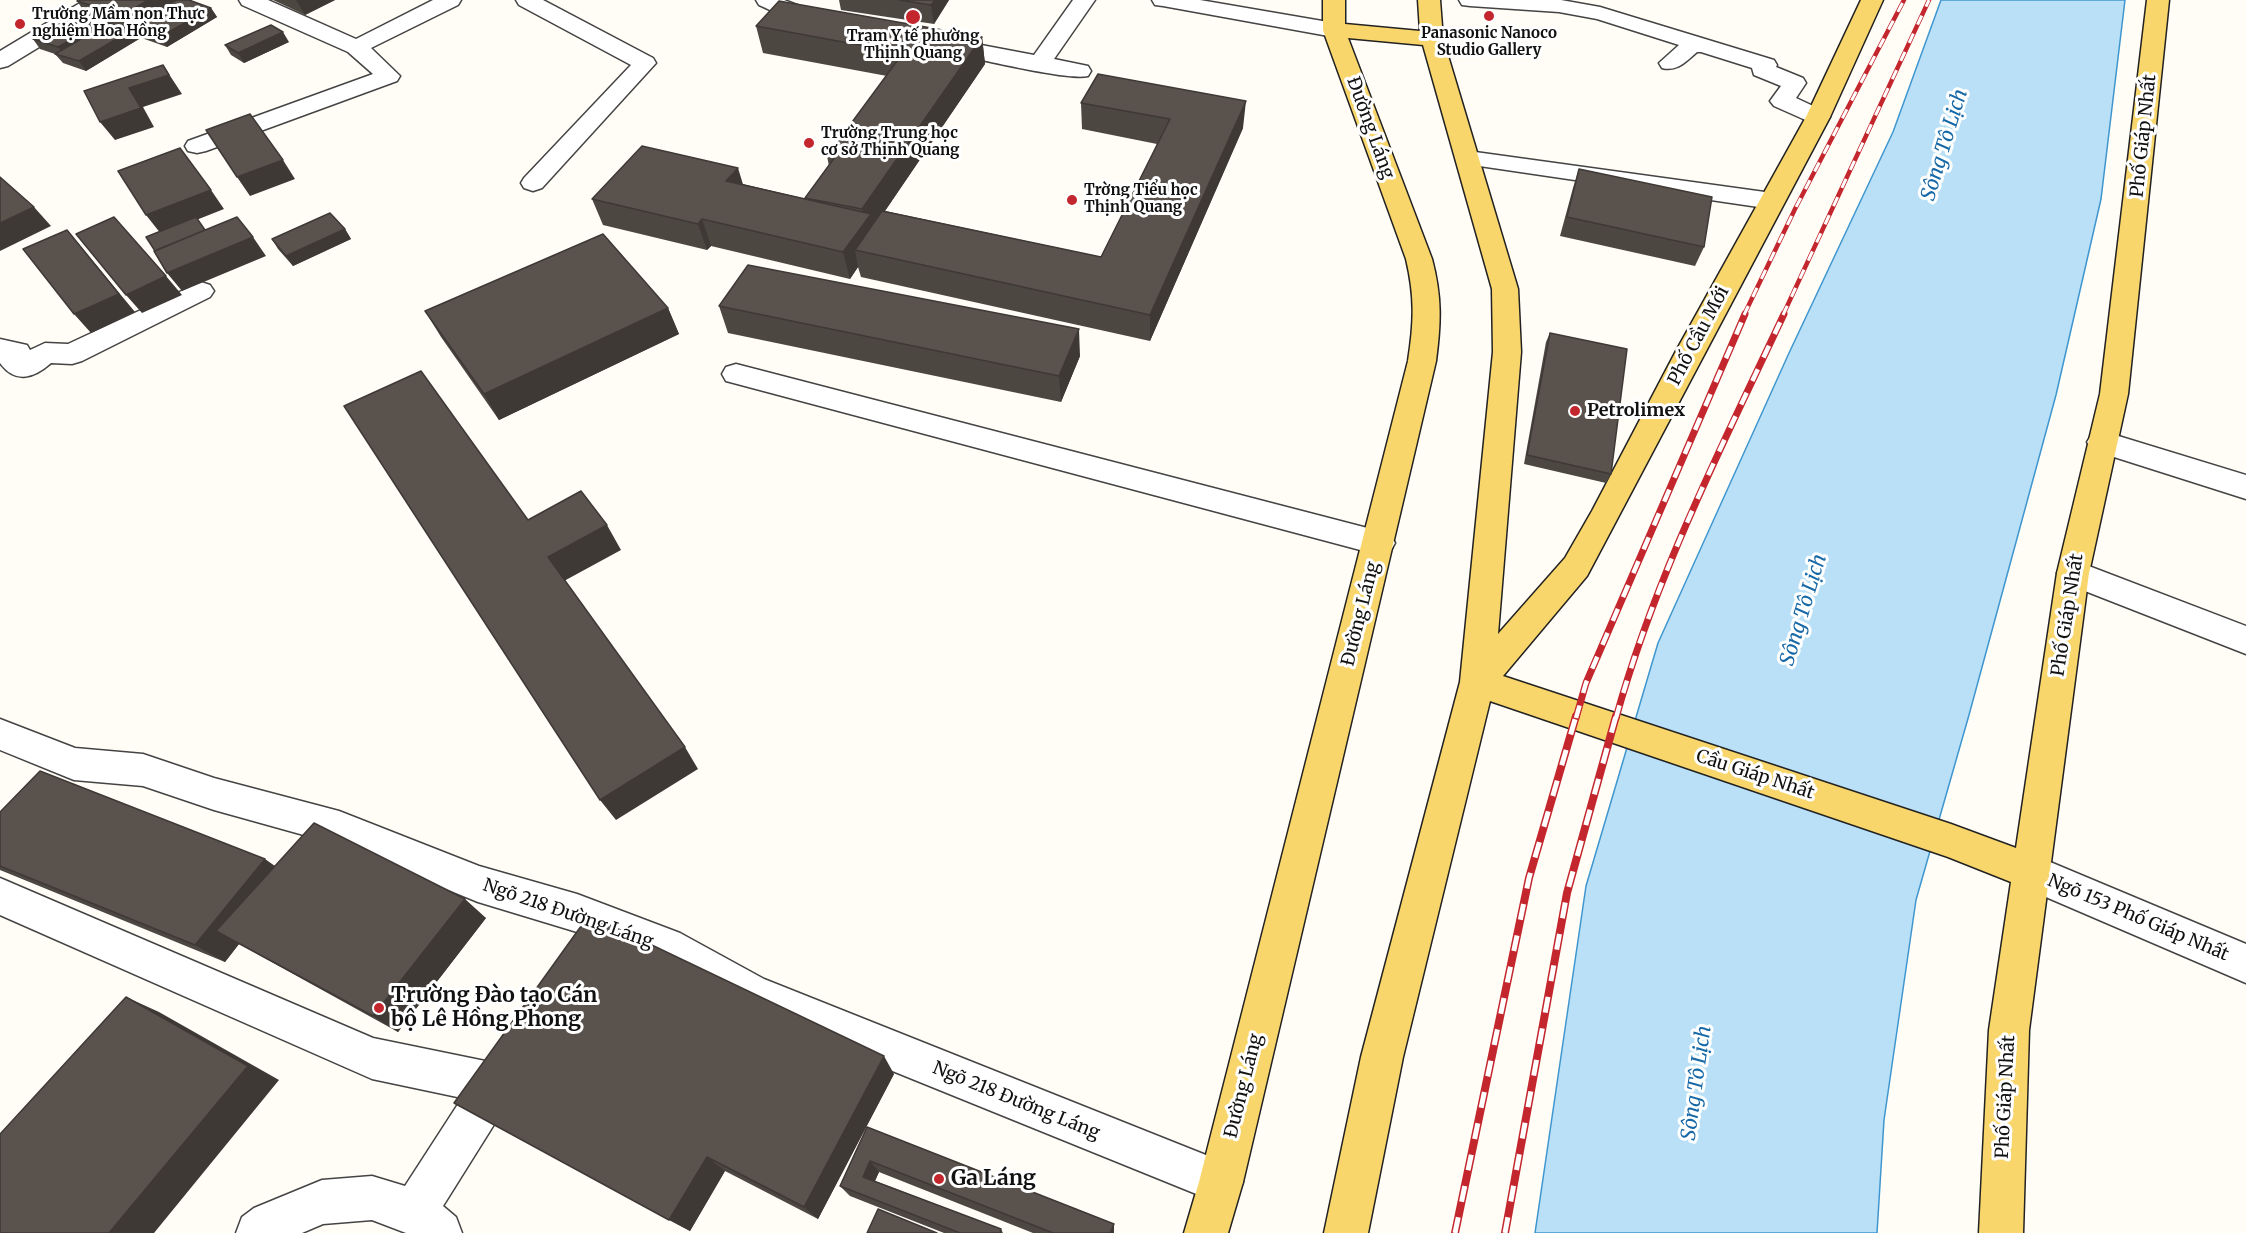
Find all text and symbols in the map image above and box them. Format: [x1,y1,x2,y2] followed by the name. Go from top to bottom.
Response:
[32,6,205,41] place label: Trường Mầm non Thực nghiệm Hoa Hồng
[904,8,922,26] marker: Trạm Y tế phường Thịnh Quang
[1482,9,1496,23] marker: Panasonic Nanoco Studio Gallery
[13,17,27,31] marker: Trường Mầm non Thực nghiệm Hoa Hồng
[1421,25,1557,60] place label: Panasonic Nanoco Studio Gallery
[847,28,979,63] place label: Trạm Y tế phường Thịnh Quang
[2127,73,2161,199] street label: Phố Giáp Nhất
[1342,74,1398,182] street label: Đường Láng
[1917,86,1973,204] water label: Sông Tô Lịch
[821,125,959,160] place label: Trường Trung học cơ sở Thịnh Quang
[802,136,816,150] marker: Trường Trung học cơ sở Thịnh Quang
[1084,182,1198,217] place label: Trờng Tiểu học Thịnh Quang
[1065,193,1079,207] marker: Trờng Tiểu học Thịnh Quang
[1664,283,1734,389] street label: Phố Cầu Mới
[1587,400,1685,422] place label: Petrolimex
[1568,404,1582,418] marker: Petrolimex
[1776,551,1832,669] water label: Sông Tô Lịch
[2048,552,2088,678] street label: Phố Giáp Nhất
[1338,560,1384,668] street label: Đường Láng
[1693,746,1817,804] street label: Cầu Giáp Nhất
[2044,870,2232,966] street label: Ngõ 153 Phố Giáp Nhất
[480,875,656,953] street label: Ngõ 218 Đường Láng
[391,983,597,1033] place label: Trường Đào tạo Cán bộ Lê Hồng Phong
[372,1001,386,1015] marker: Trường Đào tạo Cán bộ Lê Hồng Phong
[1677,1024,1717,1142] water label: Sông Tô Lịch
[1221,1032,1267,1140] street label: Đường Láng
[1992,1035,2020,1159] street label: Phố Giáp Nhất
[929,1058,1103,1144] street label: Ngõ 218 Đường Láng
[951,1166,1036,1192] place label: Ga Láng
[932,1172,946,1186] marker: Ga Láng

